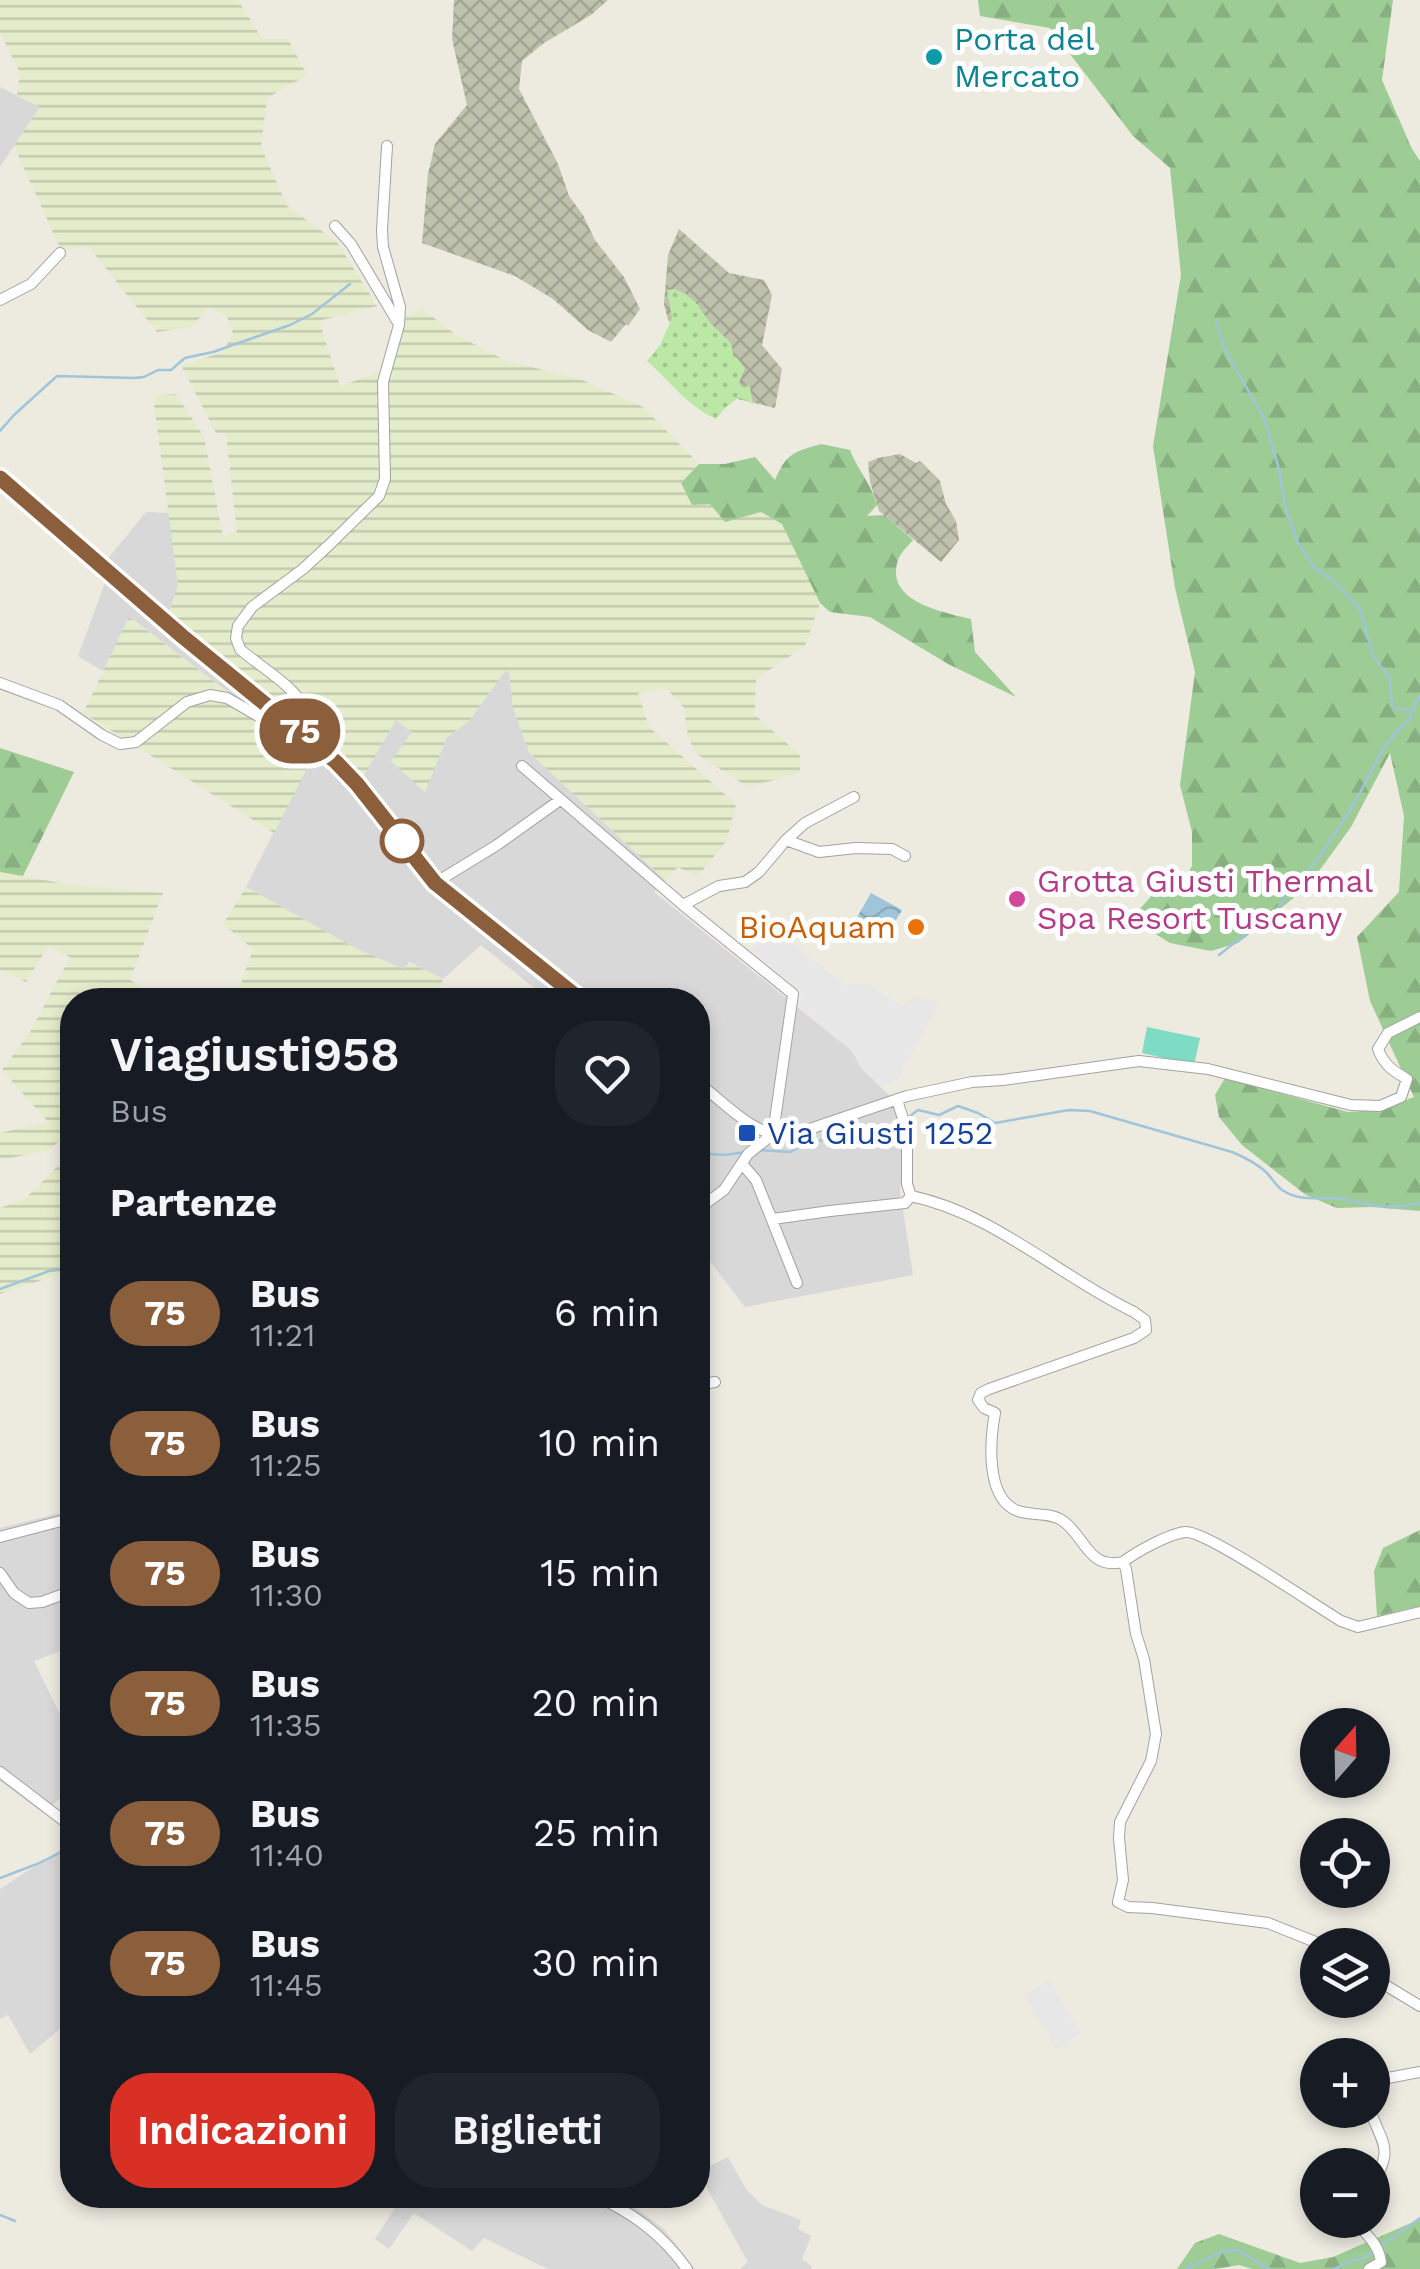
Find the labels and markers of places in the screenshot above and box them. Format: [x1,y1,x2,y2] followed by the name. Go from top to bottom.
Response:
[954,20,1095,95] place label: Porta del Mercato
[923,46,945,68] marker: Porta del Mercato
[381,820,423,862] unlabelled marker
[1037,862,1374,937] place label: Grotta Giusti Thermal Spa Resort Tuscany
[1006,888,1028,910] marker: Grotta Giusti Thermal Spa Resort Tuscany
[738,908,896,946] place label: BioAquam
[905,916,927,938] marker: BioAquam
[767,1114,993,1152] place label: Via Giusti 1252
[736,1122,758,1144] marker: Via Giusti 1252

